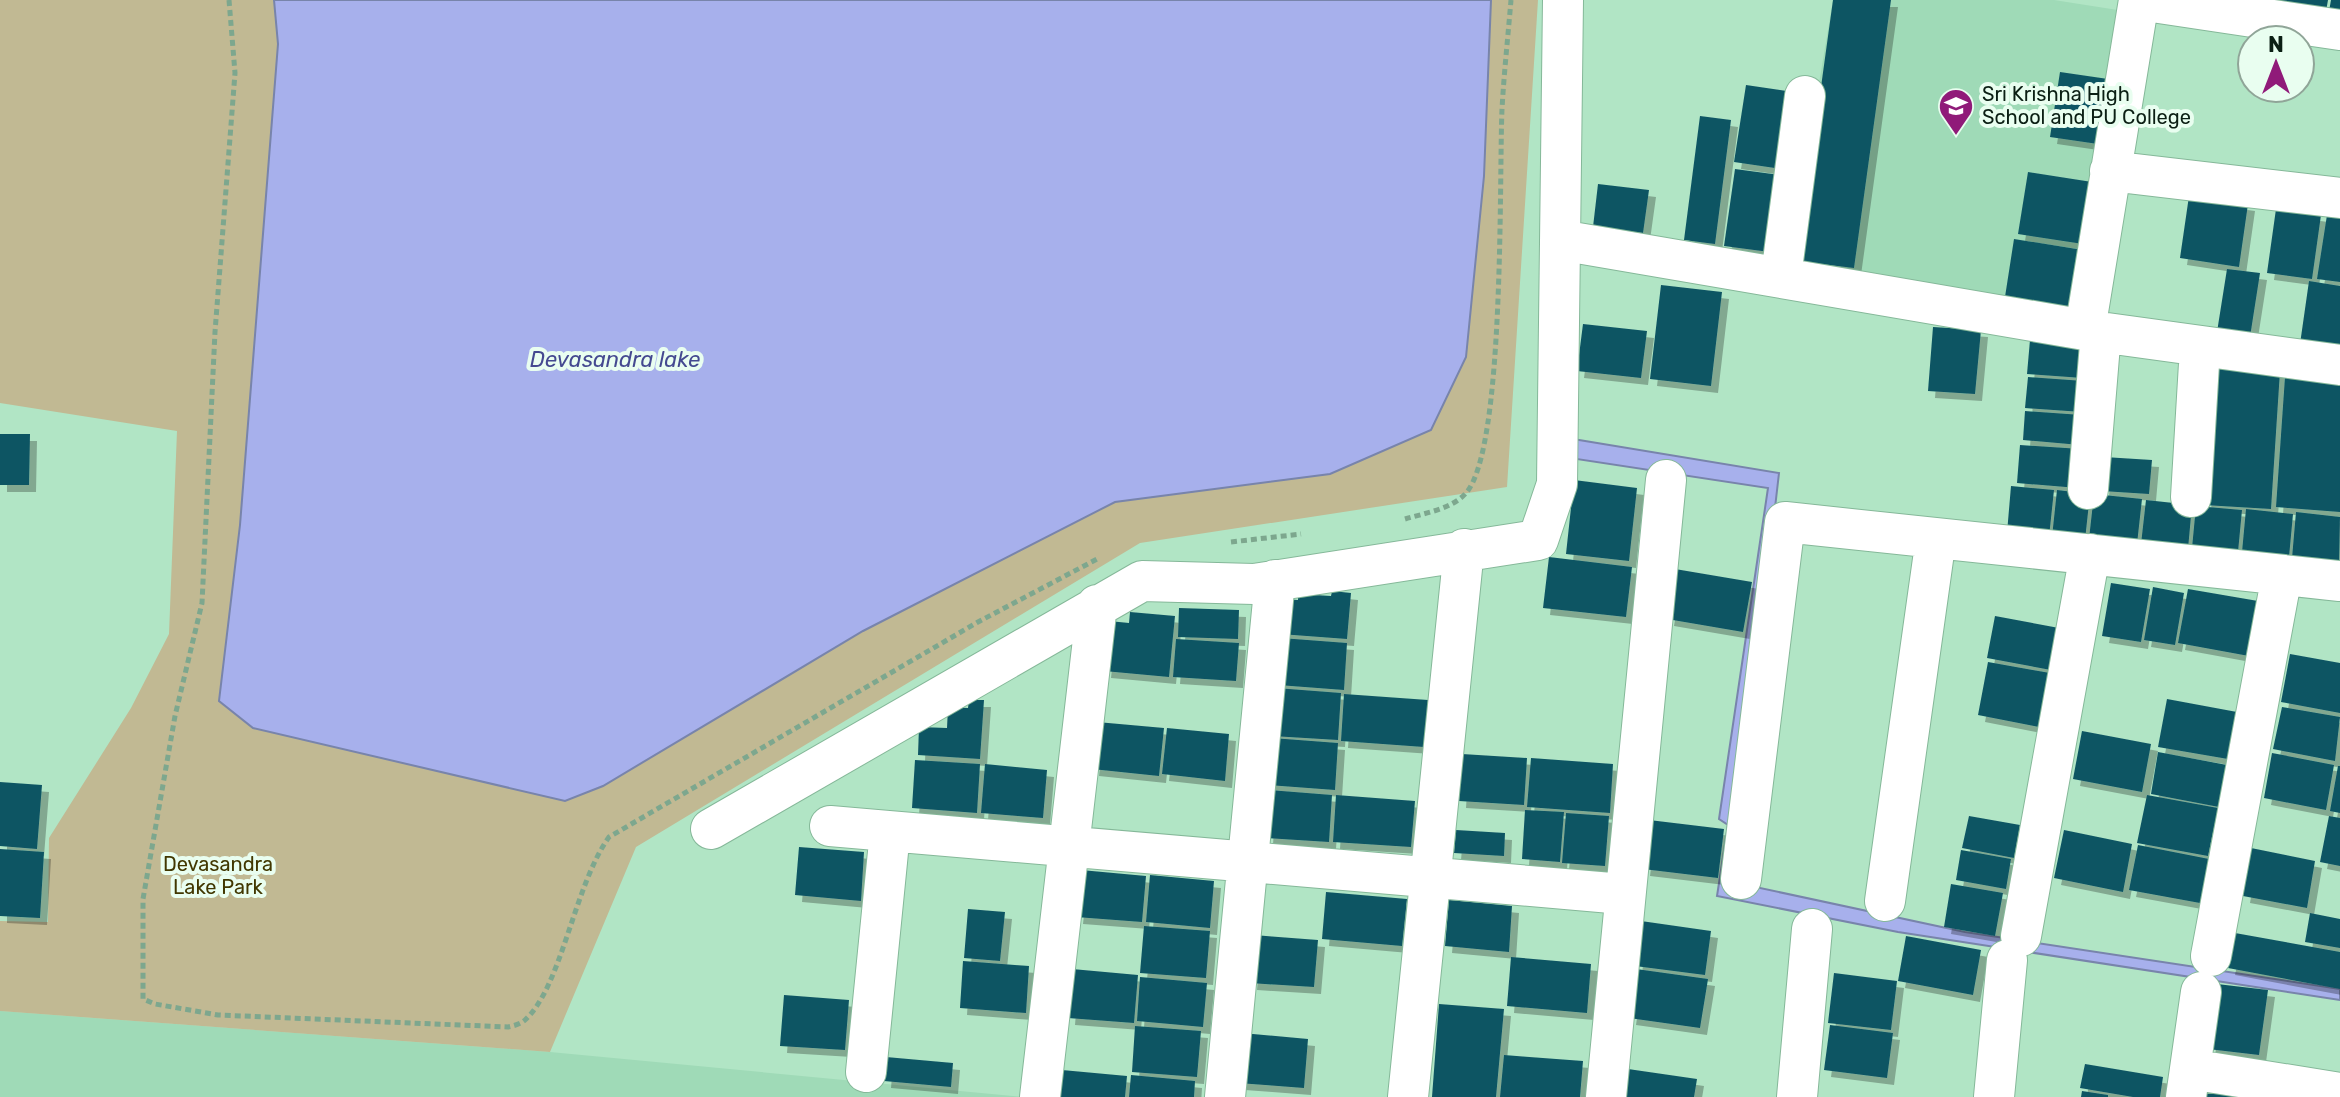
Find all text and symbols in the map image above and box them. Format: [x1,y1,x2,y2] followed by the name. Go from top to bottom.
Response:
[2236,24,2316,104] north arrow
[2268,31,2284,58] text: N
[1982,82,2191,129] place label: Sri Krishna High School and PU College
[1937,87,1975,137] school or university icon: Sri Krishna High School and PU College
[530,346,700,373] water label: Devasandra lake
[163,852,273,899] park label: Devasandra Lake Park

